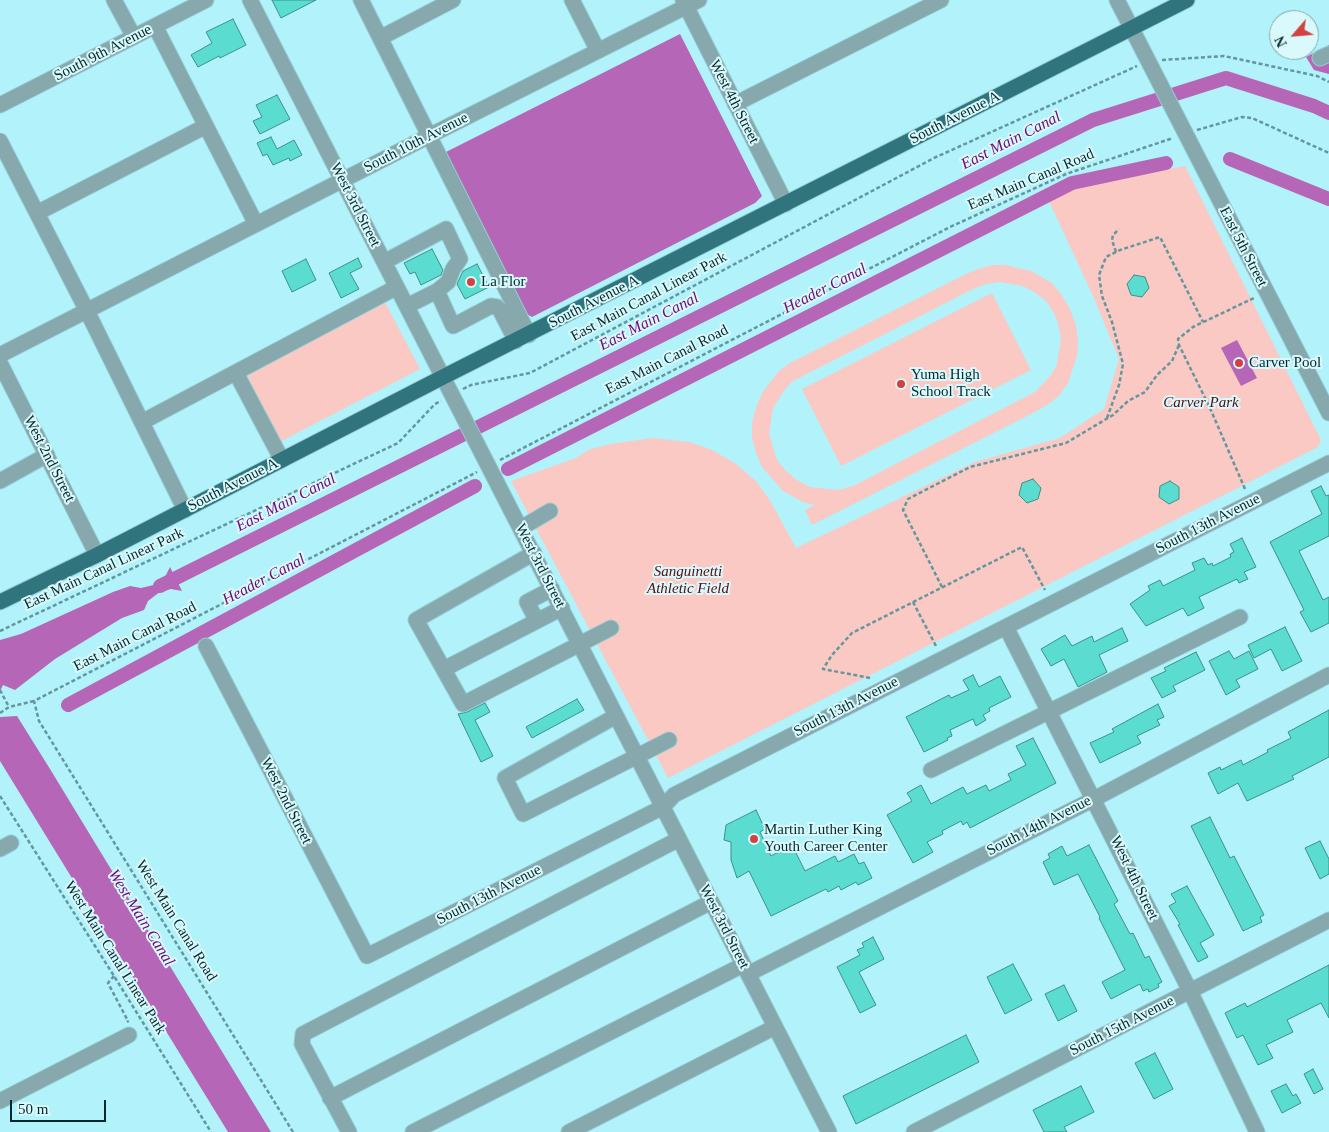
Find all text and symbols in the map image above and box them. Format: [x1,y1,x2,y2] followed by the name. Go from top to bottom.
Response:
[1269,10,1319,60] north arrow
[51,21,155,85] street label: South 9th Avenue
[1272,34,1290,49] text: N
[705,57,763,147] street label: West 4th Street
[907,88,1003,148] street label: South Avenue A
[958,108,1064,174] water label: East Main Canal
[361,109,471,177] street label: South 10th Avenue
[965,145,1097,215] street label: East Main Canal Road
[326,160,384,250] street label: West 3rd Street
[1215,204,1271,290] street label: East 5th Street
[568,248,730,346] street label: East Main Canal Linear Park
[780,260,870,318] water label: Header Canal
[546,272,642,332] street label: South Avenue A
[481,273,526,291] place label: La Flor
[465,276,477,288] marker: La Flor
[596,289,702,355] water label: East Main Canal
[603,321,731,399] street label: East Main Canal Road
[1249,354,1321,372] place label: Carver Pool
[1233,357,1245,369] marker: Carver Pool
[911,366,991,401] place label: Yuma High School Track
[895,378,907,390] marker: Yuma High School Track
[1163,394,1239,412] park label: Carver Park
[20,413,78,505] street label: West 2nd Street
[185,455,281,515] street label: South Avenue A
[233,470,339,536] water label: East Main Canal
[1153,490,1263,558] street label: South 13th Avenue
[511,521,569,611] street label: West 3rd Street
[21,524,187,614] street label: East Main Canal Linear Park
[219,550,309,610] water label: Header Canal
[647,563,729,598] park label: Sanguinetti Athletic Field
[71,598,199,676] street label: East Main Canal Road
[791,673,901,741] street label: South 13th Avenue
[257,755,315,847] street label: West 2nd Street
[984,792,1094,860] street label: South 14th Avenue
[764,821,887,856] place label: Martin Luther King Youth Career Center
[748,833,760,845] marker: Martin Luther King Youth Career Center
[1106,833,1162,923] street label: West 4th Street
[131,857,221,985] street label: West Main Canal Road
[434,861,544,929] street label: South 13th Avenue
[104,866,178,970] water label: West Main Canal
[60,878,170,1038] street label: West Main Canal Linear Park
[695,882,753,972] street label: West 3rd Street
[1067,992,1177,1060] street label: South 15th Avenue
[12,1090,109,1122] scale bar
[18,1101,48,1117] text: 50 m

